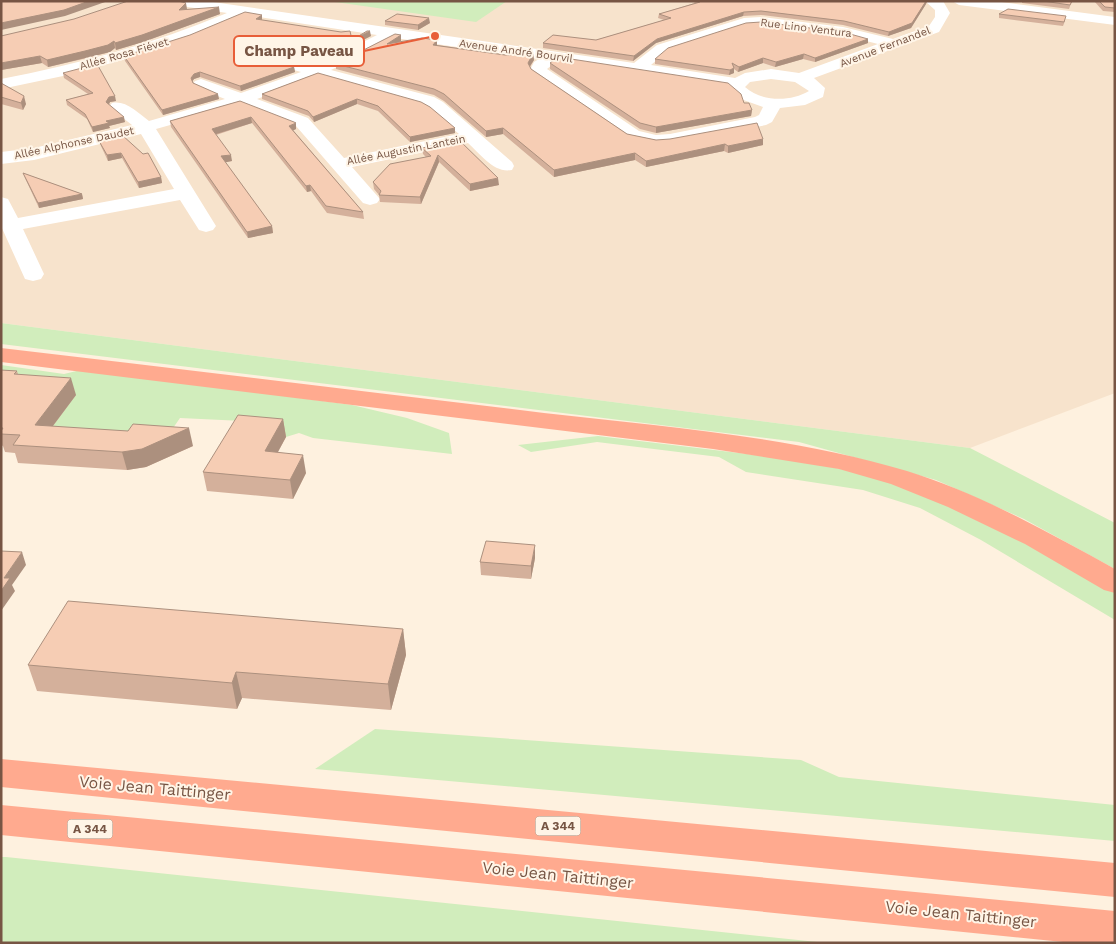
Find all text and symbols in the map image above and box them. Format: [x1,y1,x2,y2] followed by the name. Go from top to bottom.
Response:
[760,16,852,40] street label: Rue Lino Ventura
[838,23,933,70] street label: Avenue Fernandel
[78,35,170,73] street label: Allée Rosa Fiévet
[234,36,364,66] callout: Champ Paveau
[458,37,574,66] street label: Avenue André Bourvil
[244,42,354,60] text: Champ Paveau
[13,124,136,162] street label: Allée Alphonse Daudet
[346,132,466,168] street label: Allée Augustin Lantein
[78,772,232,804] street label: Voie Jean Taittinger
[536,816,580,836] road number: A 344
[68,820,112,839] road number: A 344
[481,858,635,892] street label: Voie Jean Taittinger
[884,897,1038,931] street label: Voie Jean Taittinger

